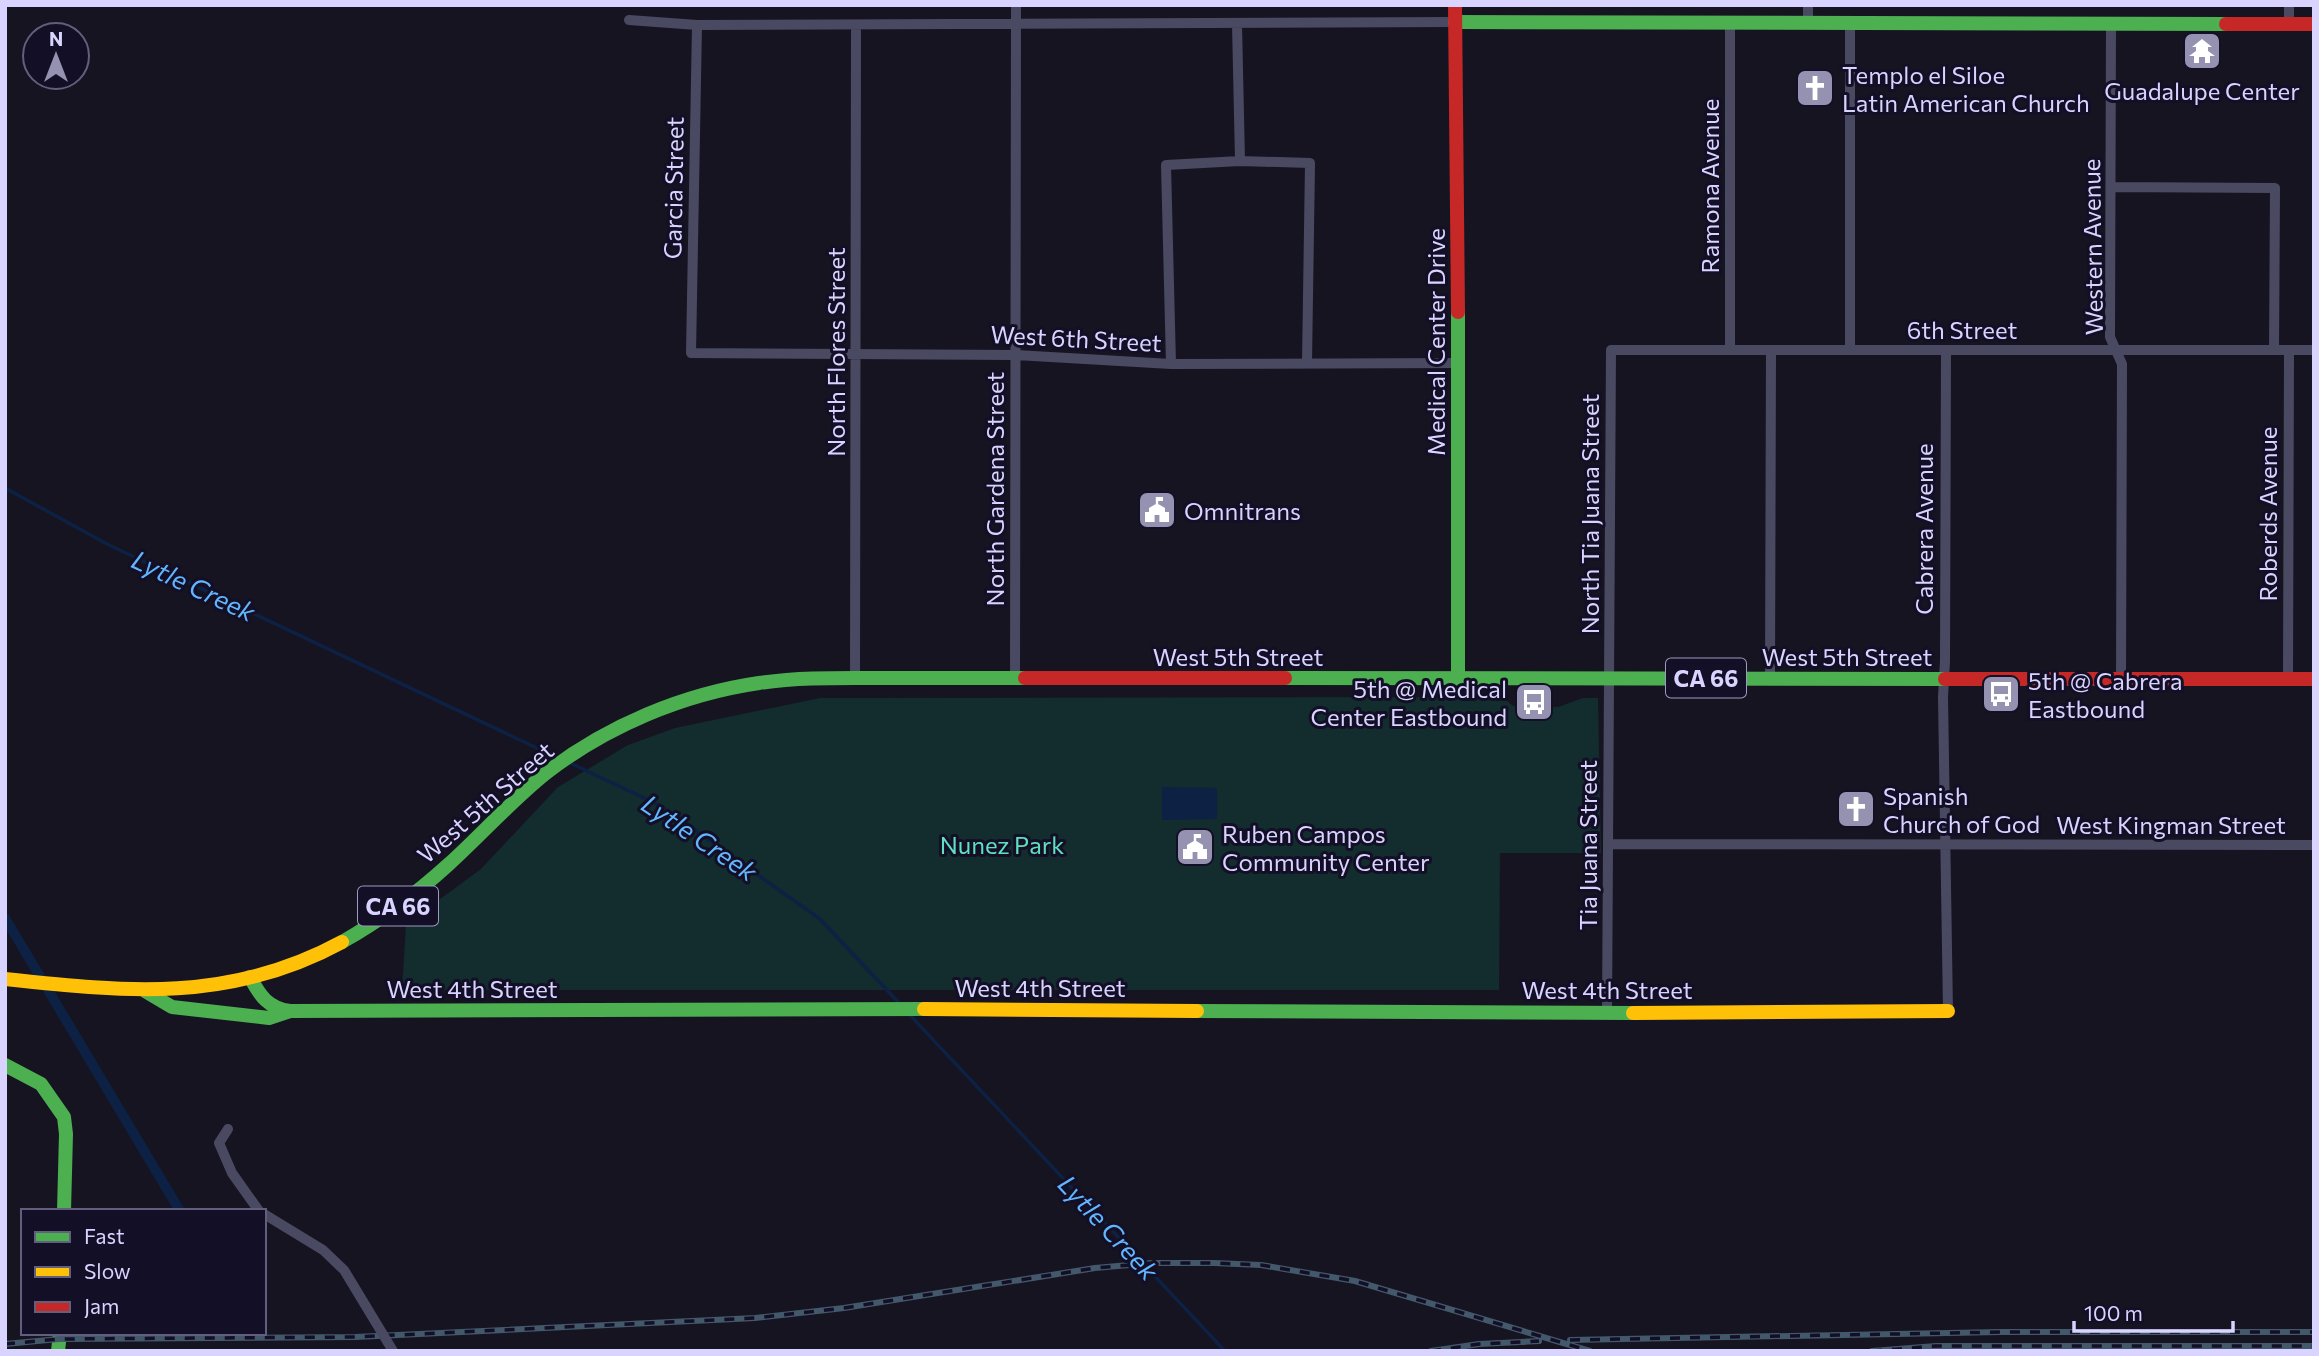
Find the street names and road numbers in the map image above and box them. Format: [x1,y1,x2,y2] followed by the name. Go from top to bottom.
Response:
[1695,99,1724,273] street label: Ramona Avenue
[657,116,689,259] street label: Garcia Street
[2076,158,2108,336] street label: Western Avenue
[1421,228,1450,456] street label: Medical Center Drive
[821,247,850,457] street label: North Flores Street
[1907,315,2017,344] street label: 6th Street
[990,319,1162,357] street label: West 6th Street
[980,371,1009,606] street label: North Gardena Street
[1575,394,1604,634] street label: North Tia Juana Street
[2253,426,2282,602] street label: Roberds Avenue
[1909,443,1938,615] street label: Cabrera Avenue
[1153,642,1323,671] street label: West 5th Street
[1762,642,1932,671] street label: West 5th Street
[1666,658,1746,698] road number: CA 66
[411,735,559,869] street label: West 5th Street
[1573,760,1602,930] street label: Tia Juana Street
[2056,810,2286,839] street label: West Kingman Street
[358,886,438,925] road number: CA 66
[954,973,1126,1002] street label: West 4th Street
[386,974,558,1003] street label: West 4th Street
[1521,975,1693,1004] street label: West 4th Street

